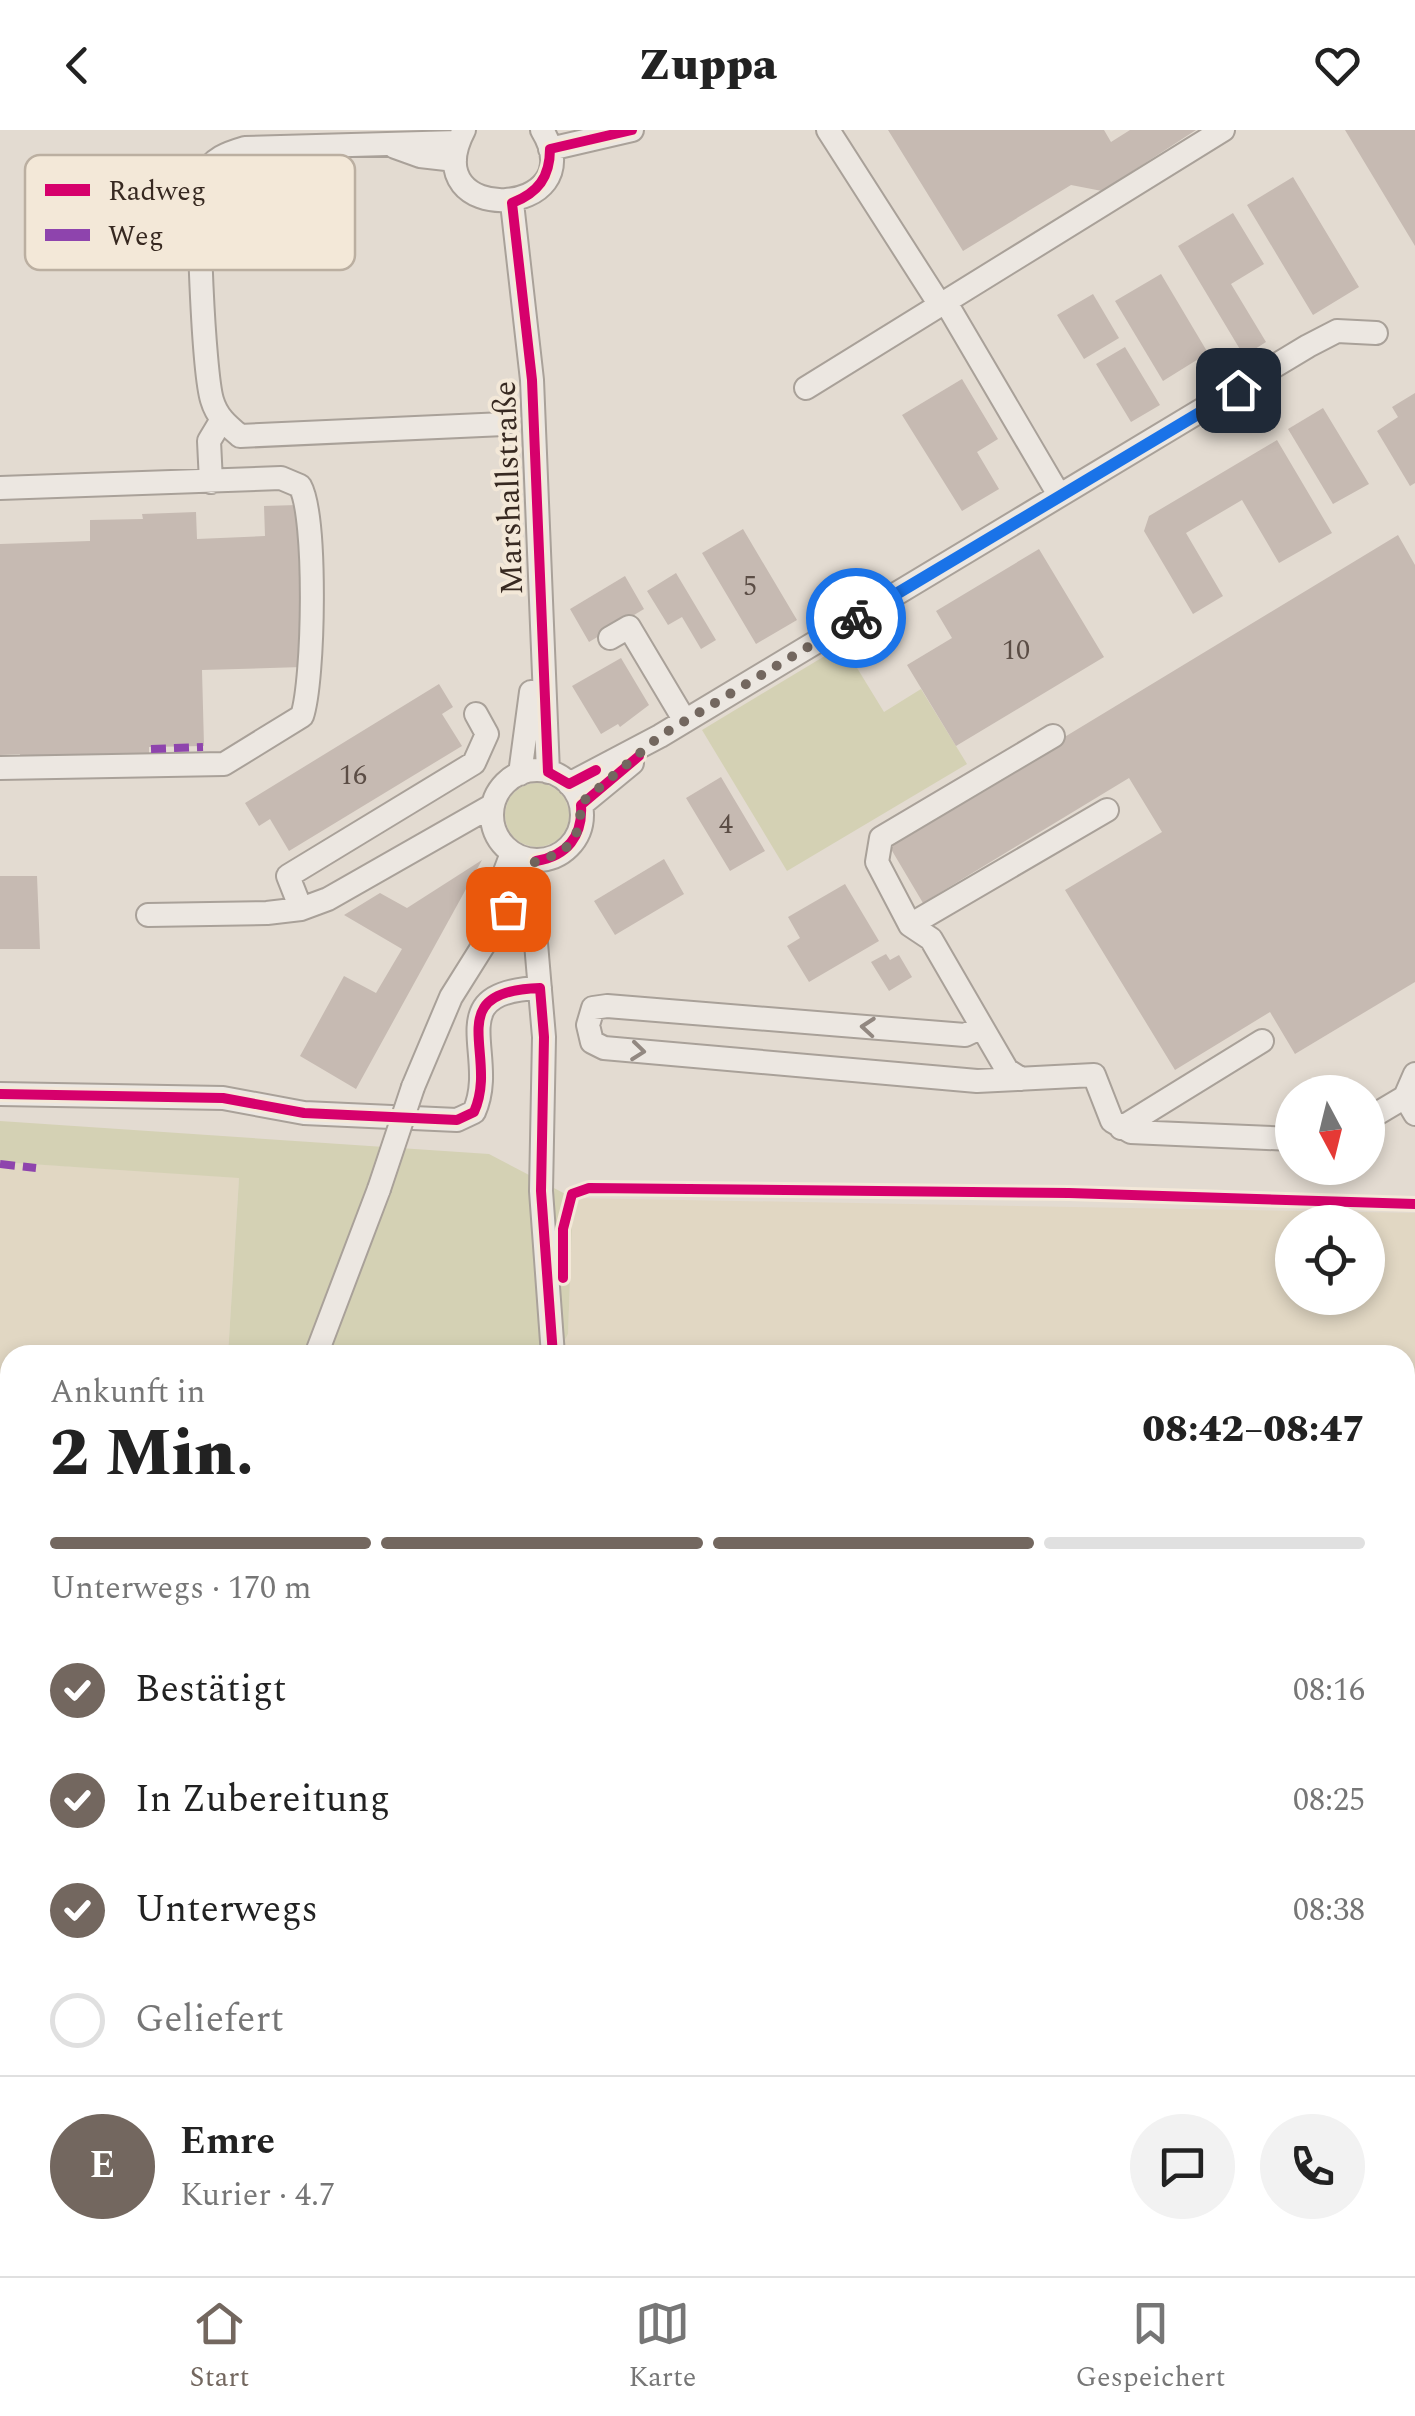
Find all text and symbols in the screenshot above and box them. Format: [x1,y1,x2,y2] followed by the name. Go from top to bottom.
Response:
[638,31,777,100] text: Zuppa
[50,38,105,93] icon: back
[1310,38,1365,93] icon: heart
[25,155,355,270] legend
[108,170,206,213] text: Radweg
[108,215,164,258] text: Weg
[1196,348,1281,433] pin
[1211,363,1266,418] icon: home
[481,380,537,596] street label: Marshallstraße
[743,565,757,608] house number: 5
[806,568,906,668] courier
[829,591,884,646] icon: bike
[1002,629,1030,672] house number: 10
[339,754,367,797] house number: 16
[719,803,733,846] house number: 4
[466,867,551,952] pin
[481,882,536,937] icon: bag
[860,1016,876,1038] one-way arrow
[630,1040,646,1062] one-way arrow
[1275,1075,1385,1185] north arrow
[1275,1075,1385,1315] map controls
[1275,1205,1385,1315] button: locate
[50,1368,206,1417] text: Ankunft in
[1142,1401,1365,1459] text: 08:42–08:47
[50,1405,254,1504] text: 2 Min.
[50,1564,311,1613] text: Unterwegs · 170 m
[135,1661,286,1719] text: Bestätigt
[50,1663,105,1718] icon: check
[1293,1666,1365,1715] text: 08:16
[135,1771,390,1829] text: In Zubereitung
[50,1773,105,1828] icon: check
[1293,1776,1365,1825] text: 08:25
[135,1881,318,1939] text: Unterwegs
[50,1883,105,1938] icon: check
[1293,1886,1365,1935] text: 08:38
[135,1991,284,2049] text: Geliefert
[180,2113,275,2171] text: Emre
[1130,2114,1235,2219] button: chat
[1260,2114,1365,2219] button: phone
[90,2137,115,2195] text: E
[180,2171,335,2220] text: Kurier · 4.7
[190,2296,249,2399] tab: Start
[629,2296,696,2399] tab: Karte
[1076,2296,1225,2399] tab: Gespeichert

